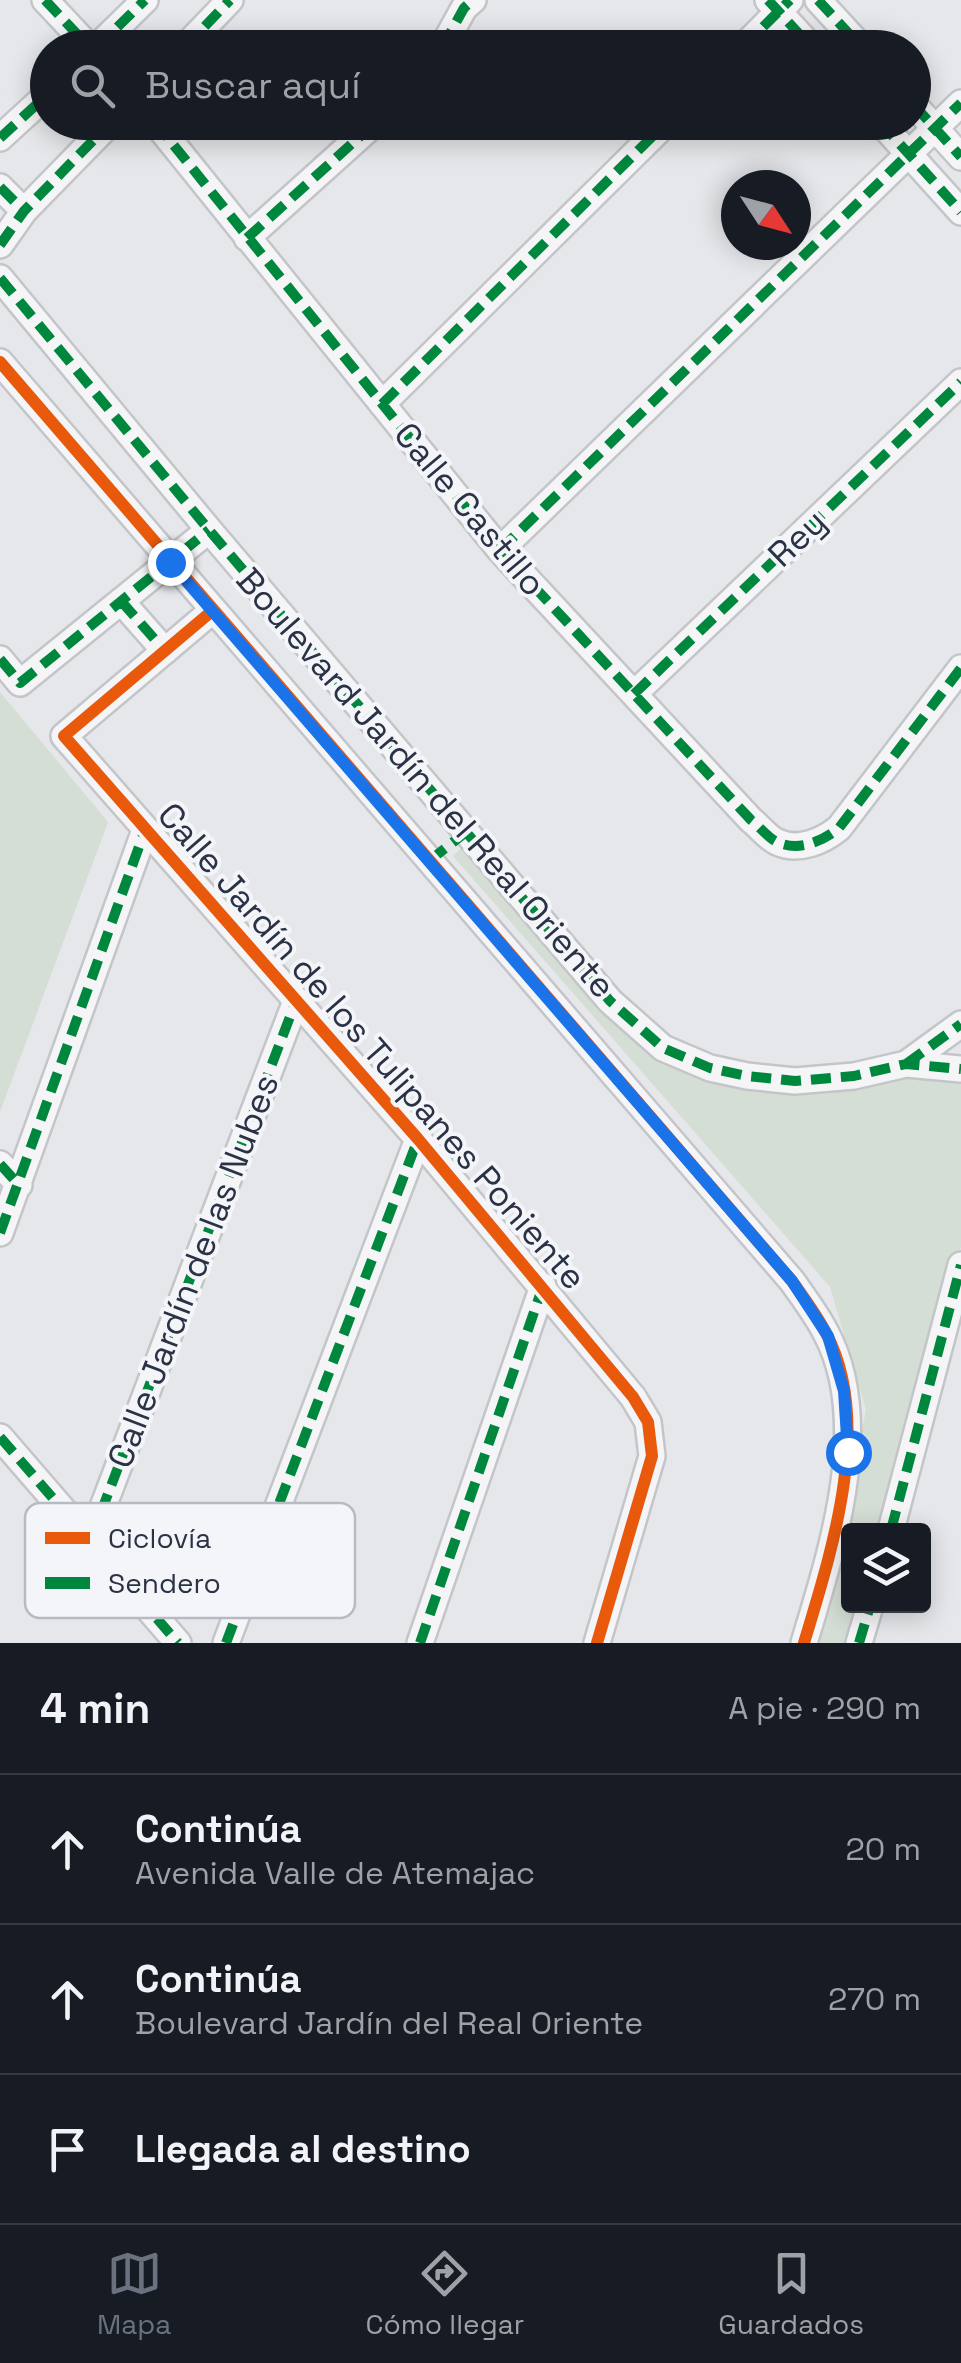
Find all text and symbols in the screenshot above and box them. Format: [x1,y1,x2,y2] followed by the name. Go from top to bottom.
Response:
[30,30,931,140] search box
[65,58,120,113] icon: search
[145,61,360,109] text: Buscar aquí
[721,170,811,260] north arrow
[385,413,555,605] street label: Calle Castillo
[759,500,835,576] street label: Rey
[148,540,194,586] route end
[227,559,625,1007] street label: Boulevard Jardín del Real Oriente
[148,793,596,1299] street label: Calle Jardín de los Tulipanes Poniente
[98,1068,288,1474] street label: Calle Jardín de las Nubes
[826,1430,872,1476] route start
[25,1503,355,1618] legend
[108,1520,211,1556] text: Ciclovía
[841,1523,931,1613] map controls
[841,1523,931,1613] button: layers
[108,1565,221,1601] text: Sendero
[40,1682,150,1735] text: 4 min
[728,1688,921,1728] text: A pie · 290 m
[135,1805,302,1853] text: Continúa
[40,1822,95,1877] icon: ahead
[845,1829,921,1869] text: 20 m
[135,1853,535,1893] text: Avenida Valle de Atemajac
[135,1955,302,2003] text: Continúa
[40,1972,95,2027] icon: ahead
[828,1979,921,2019] text: 270 m
[135,2003,643,2043] text: Boulevard Jardín del Real Oriente
[40,2122,95,2177] icon: arrive
[135,2125,471,2173] text: Llegada al destino
[97,2246,171,2342] tab: Mapa
[366,2246,524,2342] tab: Cómo llegar
[718,2246,864,2342] tab: Guardados

